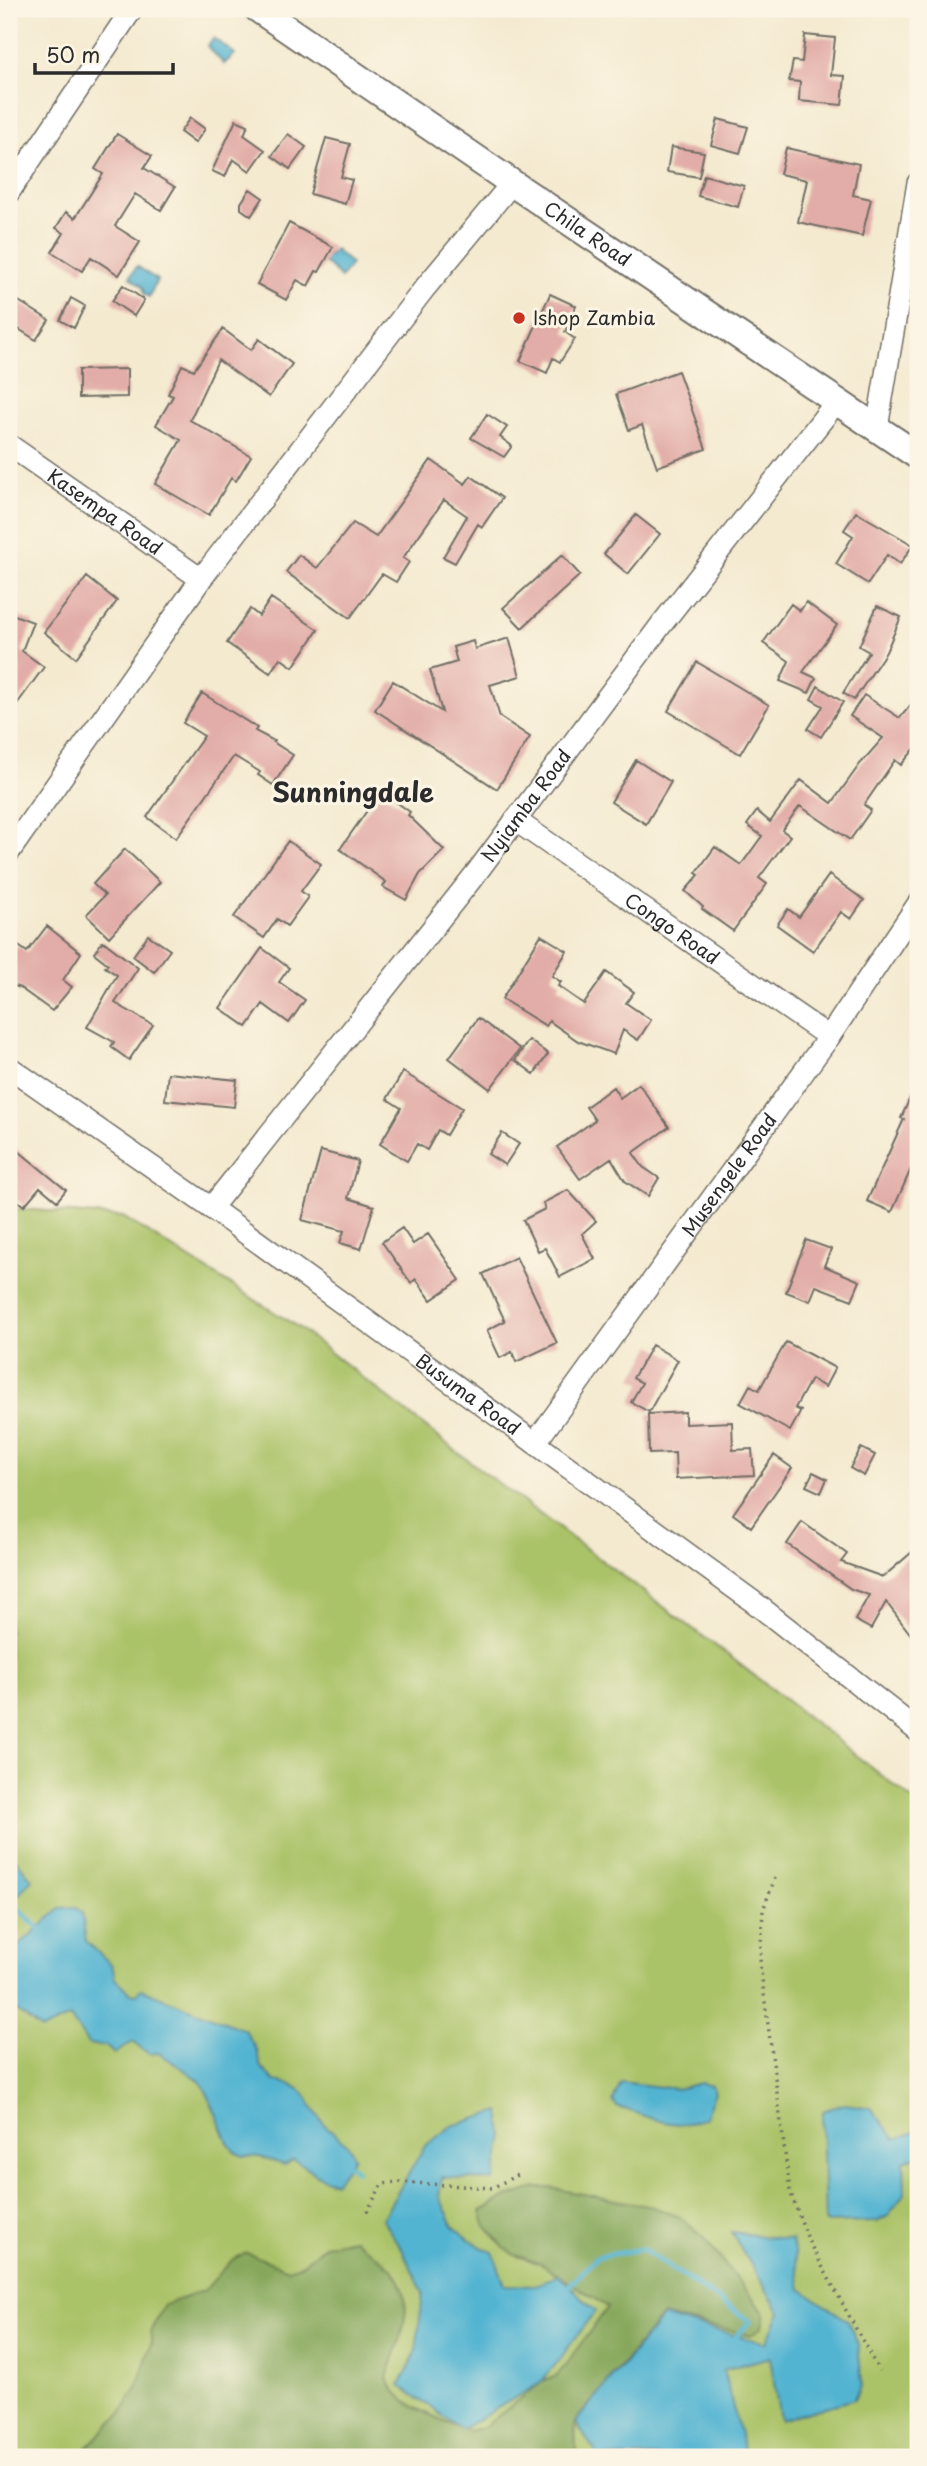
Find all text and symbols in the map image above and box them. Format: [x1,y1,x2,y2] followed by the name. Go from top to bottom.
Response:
[35,32,173,76] scale bar
[46,38,100,70] text: 50 m
[539,194,637,272] street label: Chila Road
[533,303,655,331] place label: Ishop Zambia
[511,310,527,326] marker: Ishop Zambia
[42,461,169,561] street label: Kasempa Road
[474,743,577,868] street label: Nyiamba Road
[272,772,434,811] district label: Sunningdale
[620,885,726,970] street label: Congo Road
[674,1107,783,1242] street label: Musengele Road
[411,1346,527,1441] street label: Busuma Road

